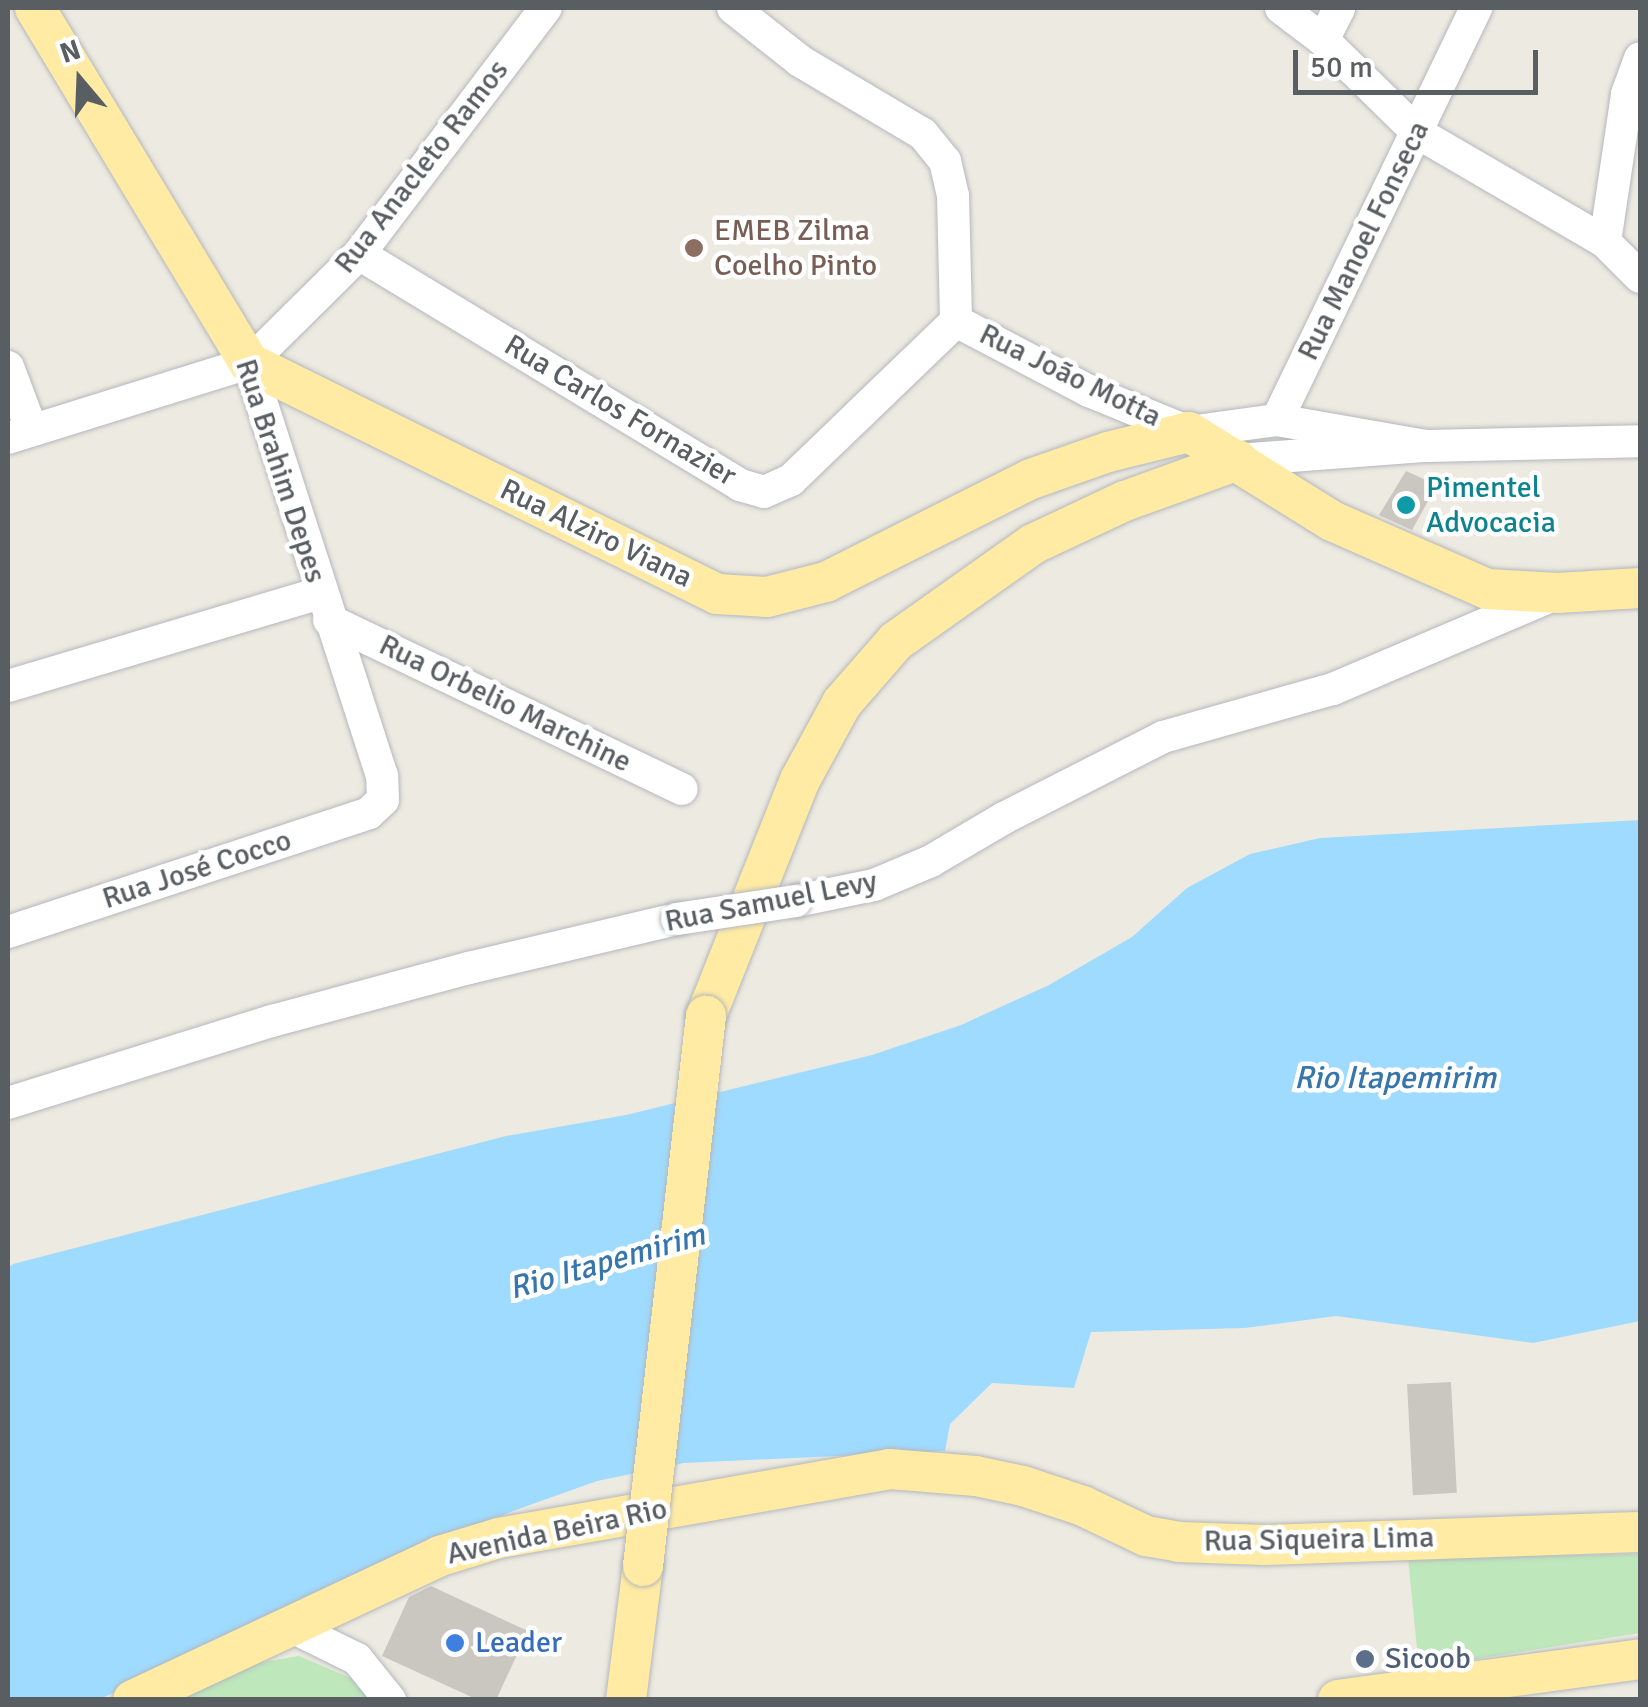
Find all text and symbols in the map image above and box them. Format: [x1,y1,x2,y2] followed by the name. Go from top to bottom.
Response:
[30,30,130,130] north arrow
[1298,30,1543,92] scale bar
[55,32,85,71] text: N
[1310,49,1373,86] text: 50 m
[327,53,517,281] street label: Rua Anacleto Ramos
[1290,116,1438,366] street label: Rua Manoel Fonseca
[714,213,877,284] place label: EMEB Zilma Coelho Pinto
[683,237,705,259] marker: EMEB Zilma Coelho Pinto
[973,316,1167,436] street label: Rua João Motta
[498,328,742,494] street label: Rua Carlos Fornazier
[227,355,333,587] street label: Rua Brahim Depes
[1426,470,1556,540] place label: Pimentel Advocacia
[494,472,698,596] street label: Rua Alziro Viana
[1395,494,1417,516] marker: Pimentel Advocacia
[373,627,637,781] street label: Rua Orbelio Marchine
[98,823,296,917] street label: Rua José Cocco
[662,864,880,940] street label: Rua Samuel Levy
[1294,1059,1496,1097] water label: Rio Itapemirim
[505,1216,709,1308] water label: Rio Itapemirim
[444,1491,670,1573] street label: Avenida Beira Rio
[1203,1520,1435,1560] street label: Rua Siqueira Lima
[475,1625,562,1661] place label: Leader
[444,1632,466,1654] marker: Leader
[1385,1641,1471,1677] place label: Sicoob
[1354,1648,1376,1670] marker: Sicoob

